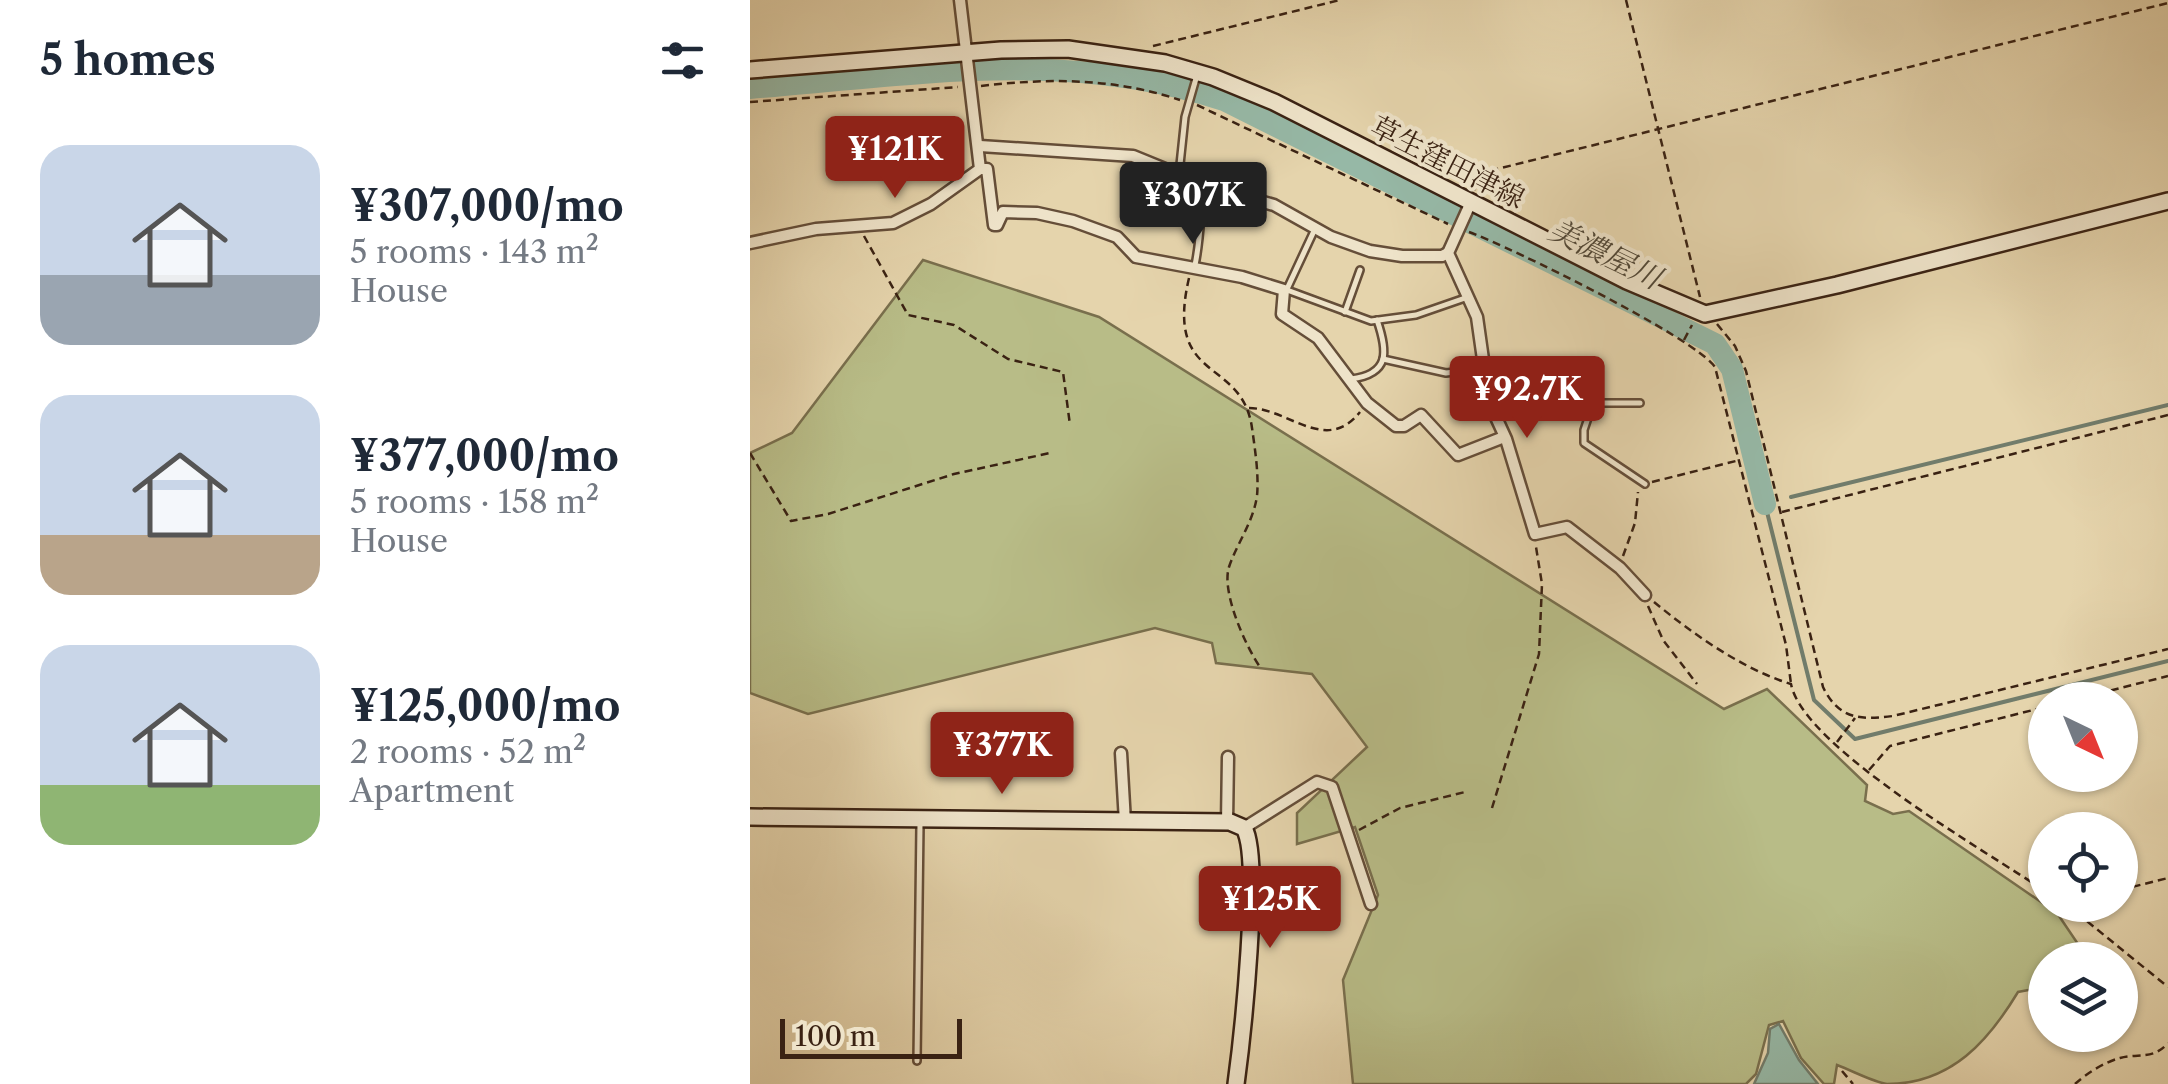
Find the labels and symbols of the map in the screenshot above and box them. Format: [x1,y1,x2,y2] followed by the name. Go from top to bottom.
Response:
[1365,109,1531,215] street label: 草生窪田津線
[825,116,965,201] pin: ¥121K
[1123,162,1263,247] pin: ¥307K
[1543,211,1670,298] water label: 美濃屋川
[1446,356,1608,441] pin: ¥92.7K
[2028,682,2138,792] north arrow
[932,712,1072,797] pin: ¥377K
[1200,866,1340,951] pin: ¥125K
[780,1014,962,1058] scale bar

